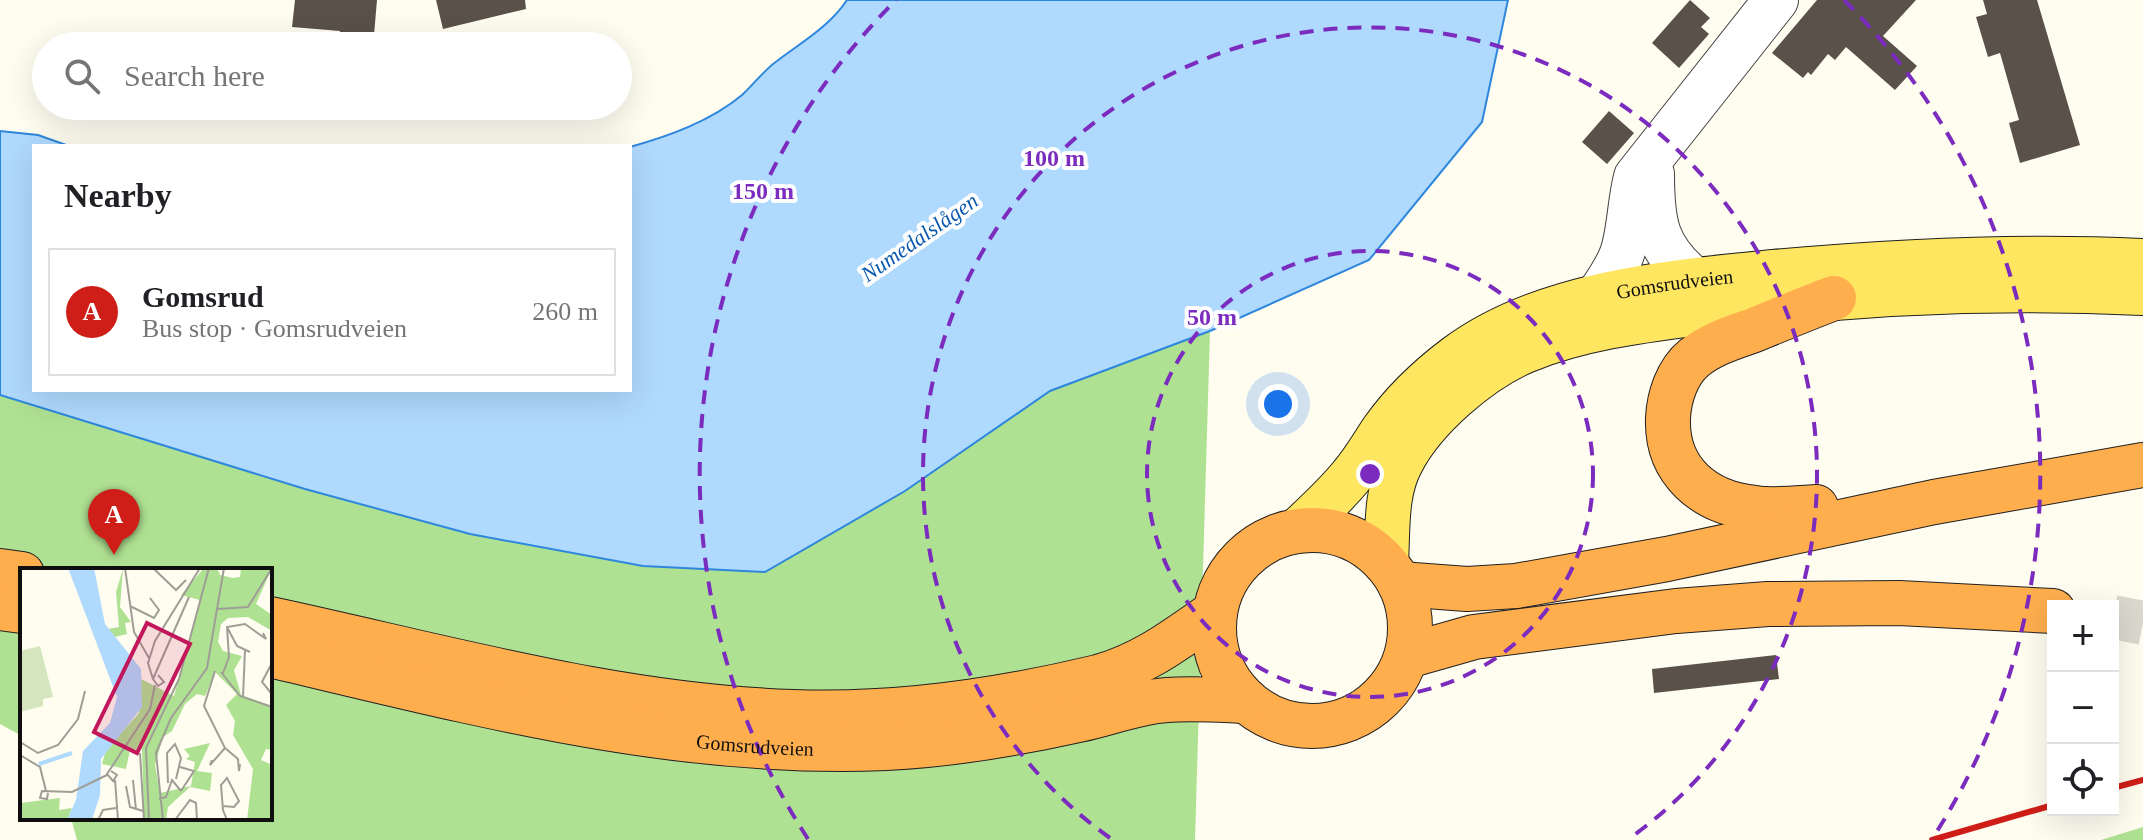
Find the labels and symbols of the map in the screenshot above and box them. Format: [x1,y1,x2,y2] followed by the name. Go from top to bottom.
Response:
[1023,145,1085,171] text: 100 m
[732,178,794,204] text: 150 m
[855,188,983,287] water label: Numedalslågen
[1614,265,1734,303] street label: Gomsrudveien
[1187,304,1237,330] text: 50 m
[1258,384,1298,424] your location
[1356,460,1384,488] centre of rings
[88,489,140,555] pin: A
[20,568,272,820] inset map
[695,730,814,760] street label: Gomsrudveien

